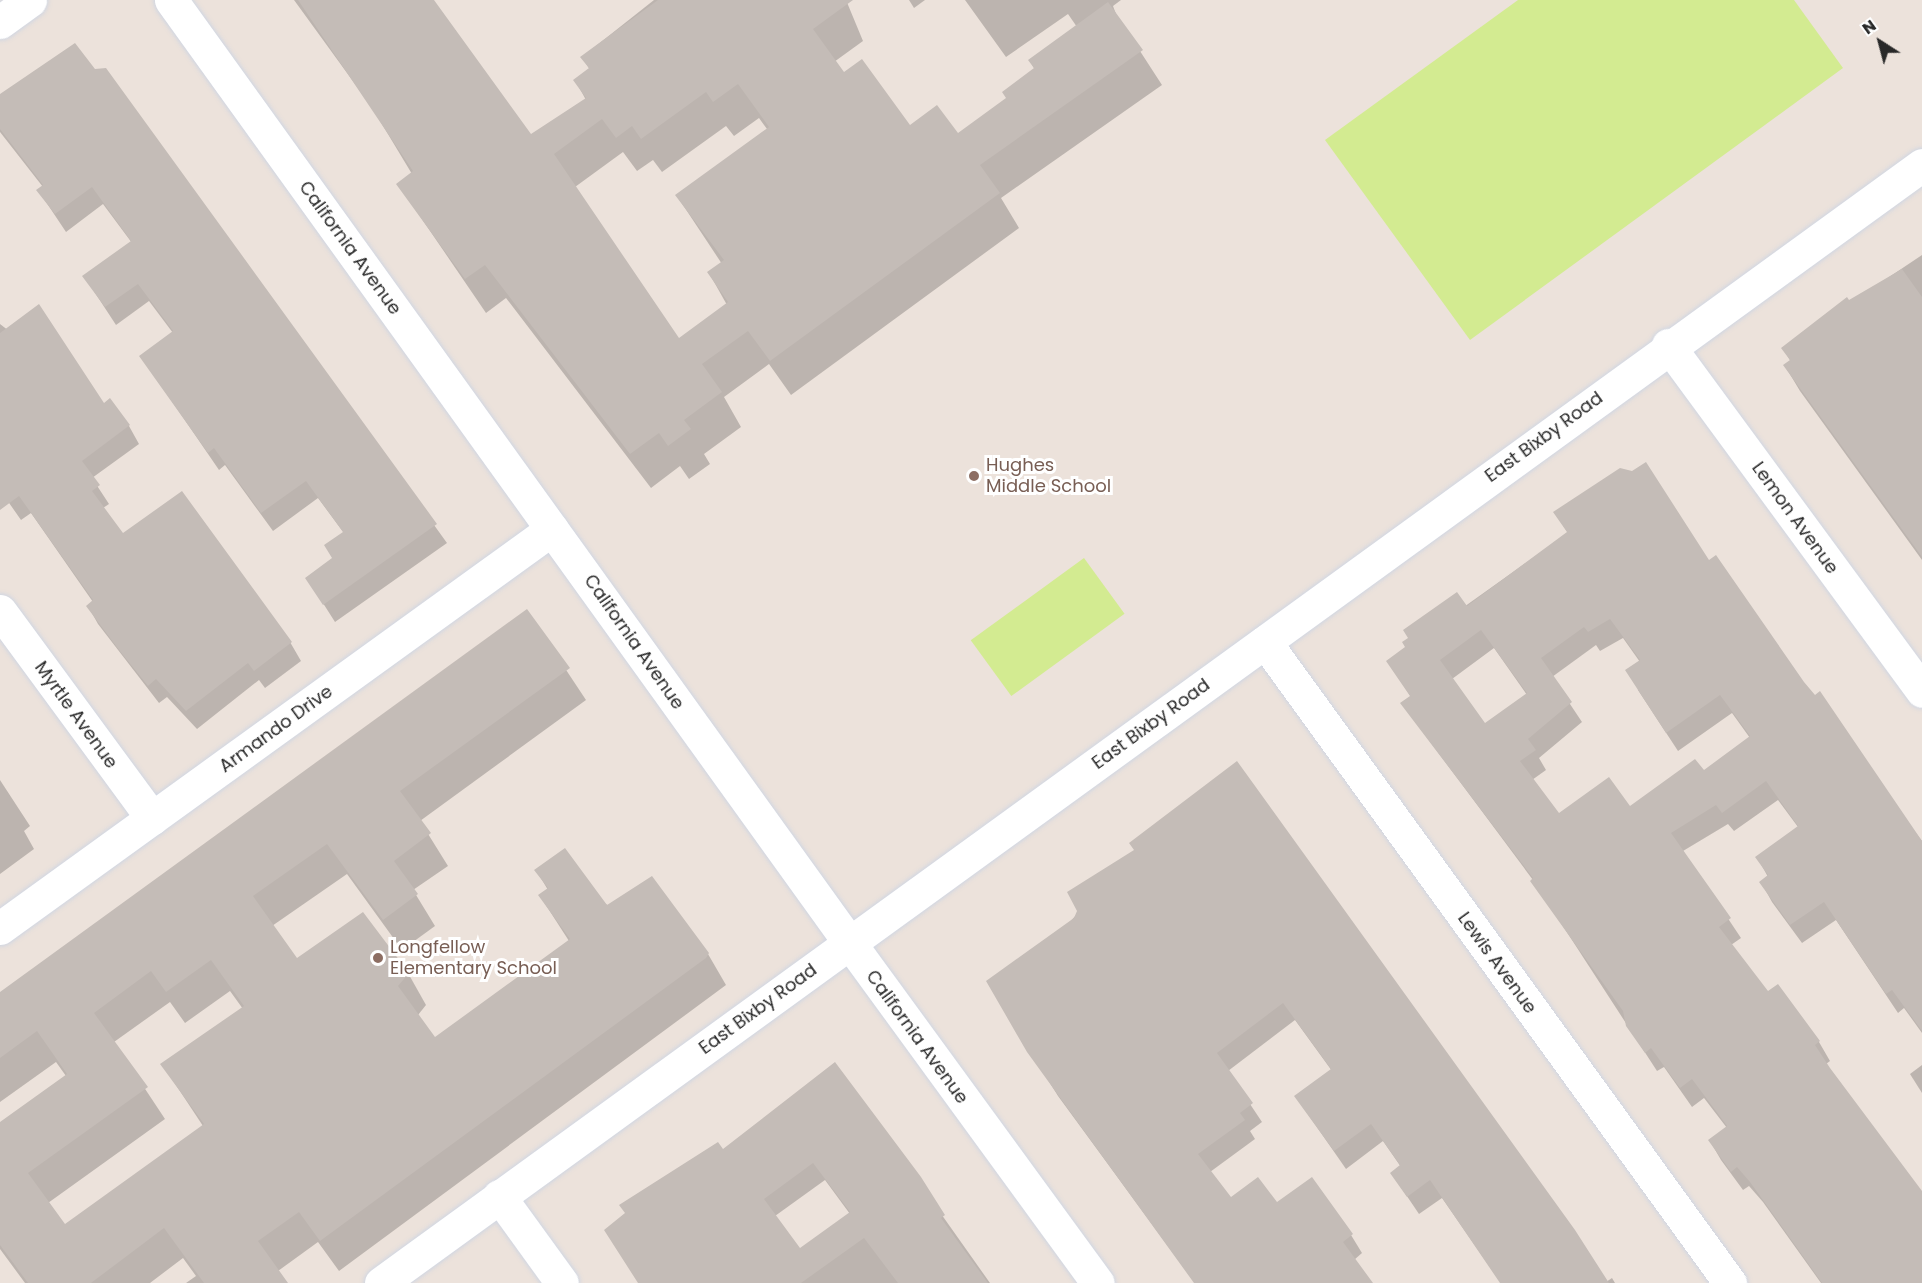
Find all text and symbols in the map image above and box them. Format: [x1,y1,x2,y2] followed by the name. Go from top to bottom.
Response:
[1850,12,1910,72] north arrow
[1857,14,1881,40] text: N
[294,177,406,319] street label: California Avenue
[1481,387,1607,487] street label: East Bixby Road
[986,455,1111,498] place label: Hughes Middle School
[1747,458,1843,578] street label: Lemon Avenue
[967,469,981,483] marker: Hughes Middle School
[579,570,689,714] street label: California Avenue
[30,657,122,773] street label: Myrtle Avenue
[1088,674,1214,774] street label: East Bixby Road
[215,681,337,777] street label: Armando Drive
[1453,908,1541,1018] street label: Lewis Avenue
[390,937,557,980] place label: Longfellow Elementary School
[371,951,385,965] marker: Longfellow Elementary School
[695,959,821,1059] street label: East Bixby Road
[861,966,973,1108] street label: California Avenue

